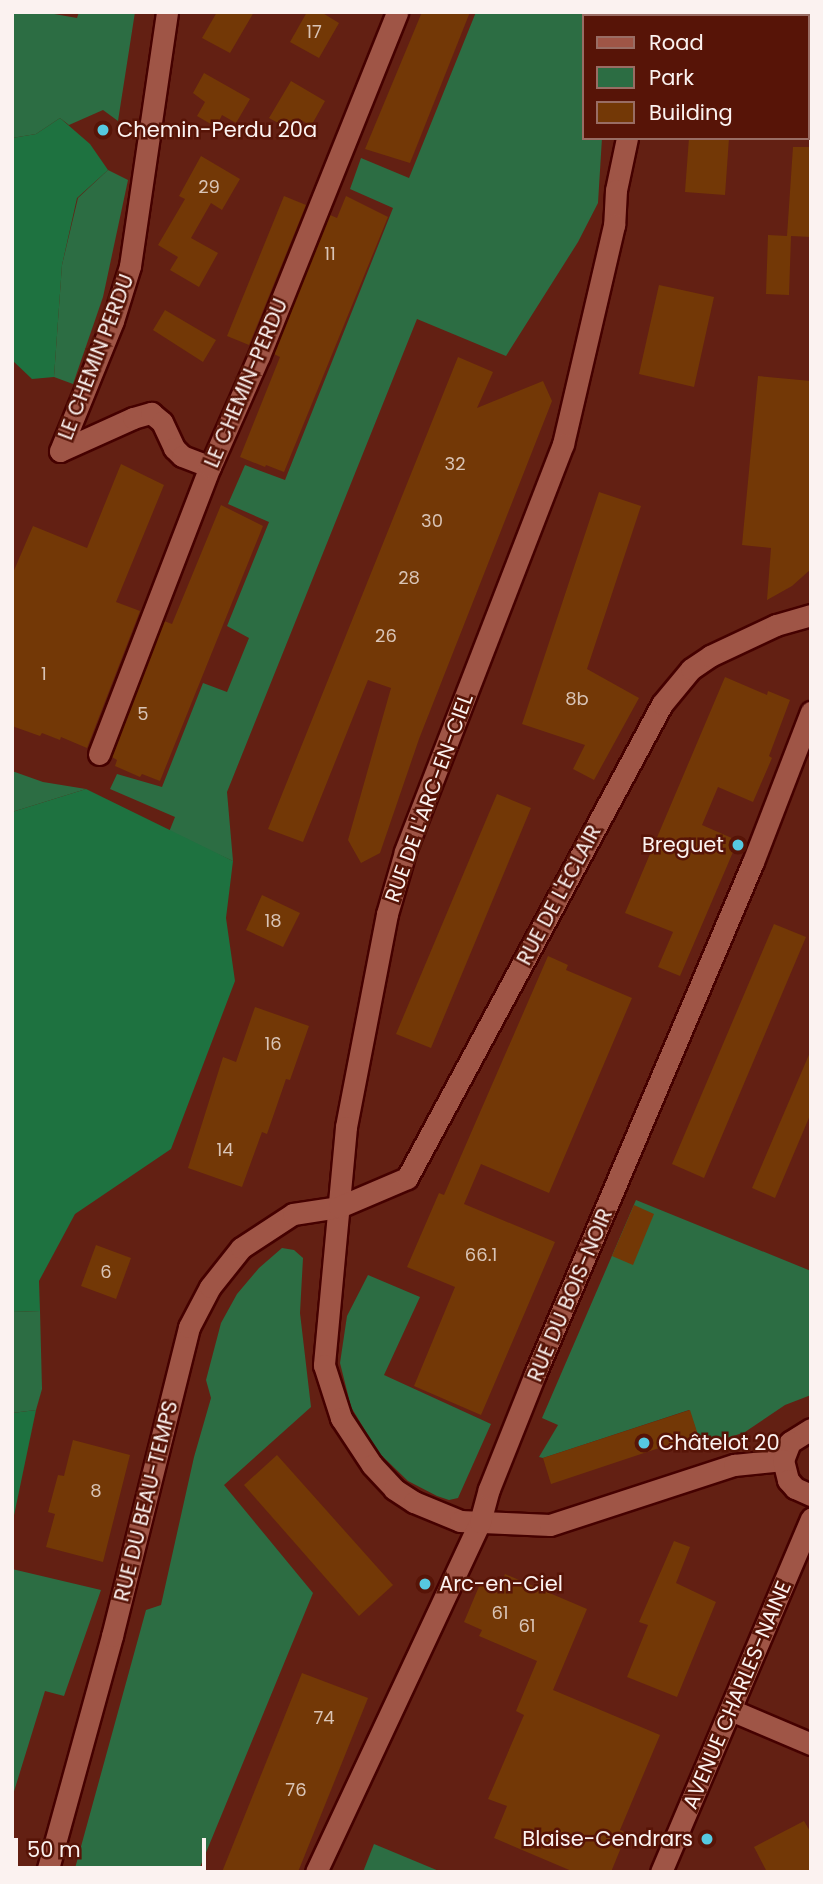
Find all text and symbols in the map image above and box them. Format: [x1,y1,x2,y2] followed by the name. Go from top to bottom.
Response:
[582,14,809,140] legend
[306,21,322,43] house number: 17
[649,28,704,57] text: Road
[649,63,694,92] text: Park
[649,98,733,127] text: Building
[117,117,317,143] place label: Chemin-Perdu 20a
[95,122,111,138] marker: Chemin-Perdu 20a
[198,176,220,198] house number: 29
[324,243,336,265] house number: 11
[53,271,139,443] street label: LE CHEMIN PERDU
[199,295,293,471] street label: LE CHEMIN-PERDU
[445,453,465,475] house number: 32
[421,510,443,532] house number: 30
[398,567,420,589] house number: 28
[375,625,397,647] house number: 26
[41,663,47,685] house number: 1
[565,688,589,710] house number: 8b
[380,690,478,906] street label: RUE DE L'ARC-EN-CIEL
[137,703,149,725] house number: 5
[511,821,607,969] street label: RUE DE L'ECLAIR
[642,832,724,858] place label: Breguet
[730,837,746,853] marker: Breguet
[264,910,282,932] house number: 18
[264,1033,282,1055] house number: 16
[216,1139,234,1161] house number: 14
[522,1205,618,1385] street label: RUE DU BOIS-NOIR
[465,1244,497,1266] house number: 66.1
[100,1261,112,1283] house number: 6
[109,1398,183,1604] street label: RUE DU BEAU-TEMPS
[658,1430,780,1456] place label: Châtelot 20
[636,1435,652,1451] marker: Châtelot 20
[90,1480,102,1502] house number: 8
[439,1571,563,1597] place label: Arc-en-Ciel
[417,1576,433,1592] marker: Arc-en-Ciel
[677,1577,797,1813] street label: AVENUE CHARLES-NAINE
[491,1602,509,1624] house number: 61
[518,1615,536,1637] house number: 61
[313,1707,335,1729] house number: 74
[285,1779,307,1801] house number: 76
[18,1825,210,1869] scale bar
[522,1826,693,1852] place label: Blaise-Cendrars
[699,1831,715,1847] marker: Blaise-Cendrars
[27,1835,81,1864] text: 50 m

